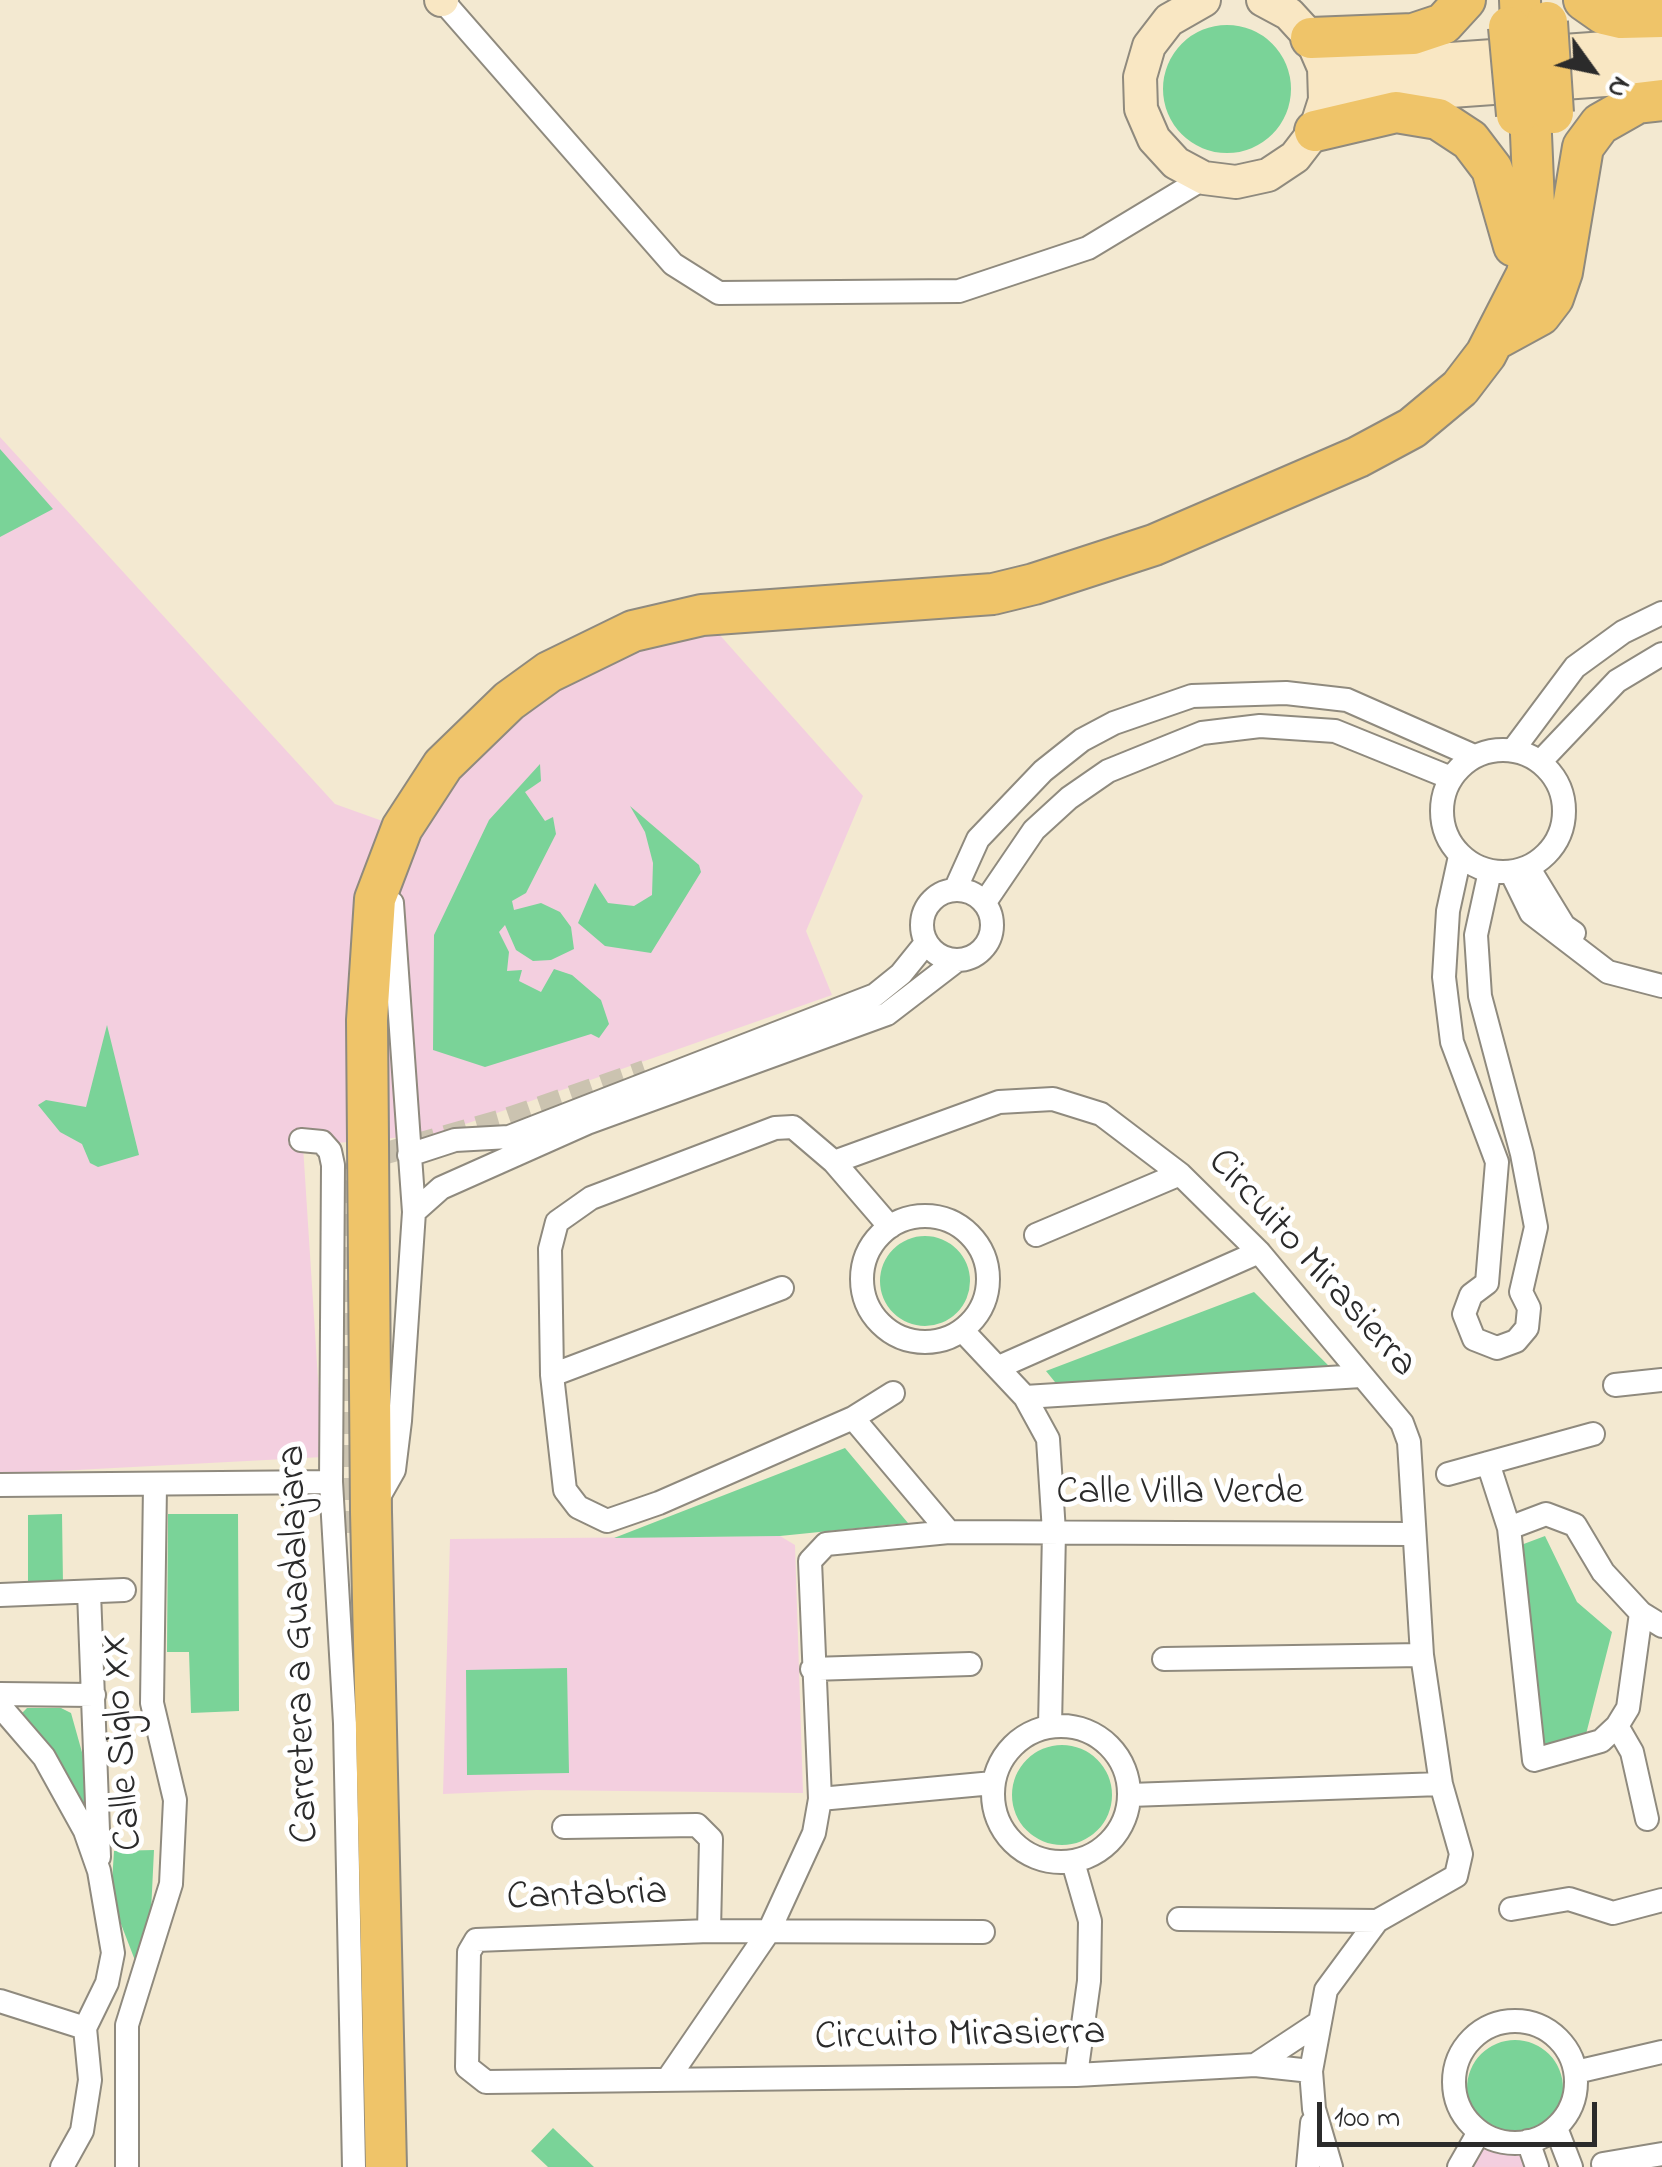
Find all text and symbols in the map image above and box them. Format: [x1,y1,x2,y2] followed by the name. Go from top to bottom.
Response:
[1542,20,1642,120] north arrow
[1595,68,1640,106] text: N
[1195,1141,1425,1389] street label: Circuito Mirasierra
[271,1444,333,1844] street label: Carretera a Guadalajara
[1056,1471,1304,1519] street label: Calle Villa Verde
[93,1632,157,1852] street label: Calle Siglo XX
[506,1871,668,1925] street label: Cantabria
[814,2011,1106,2065] street label: Circuito Mirasierra
[1322,2082,1602,2144] scale bar
[1334,2097,1400,2141] text: 100 m

